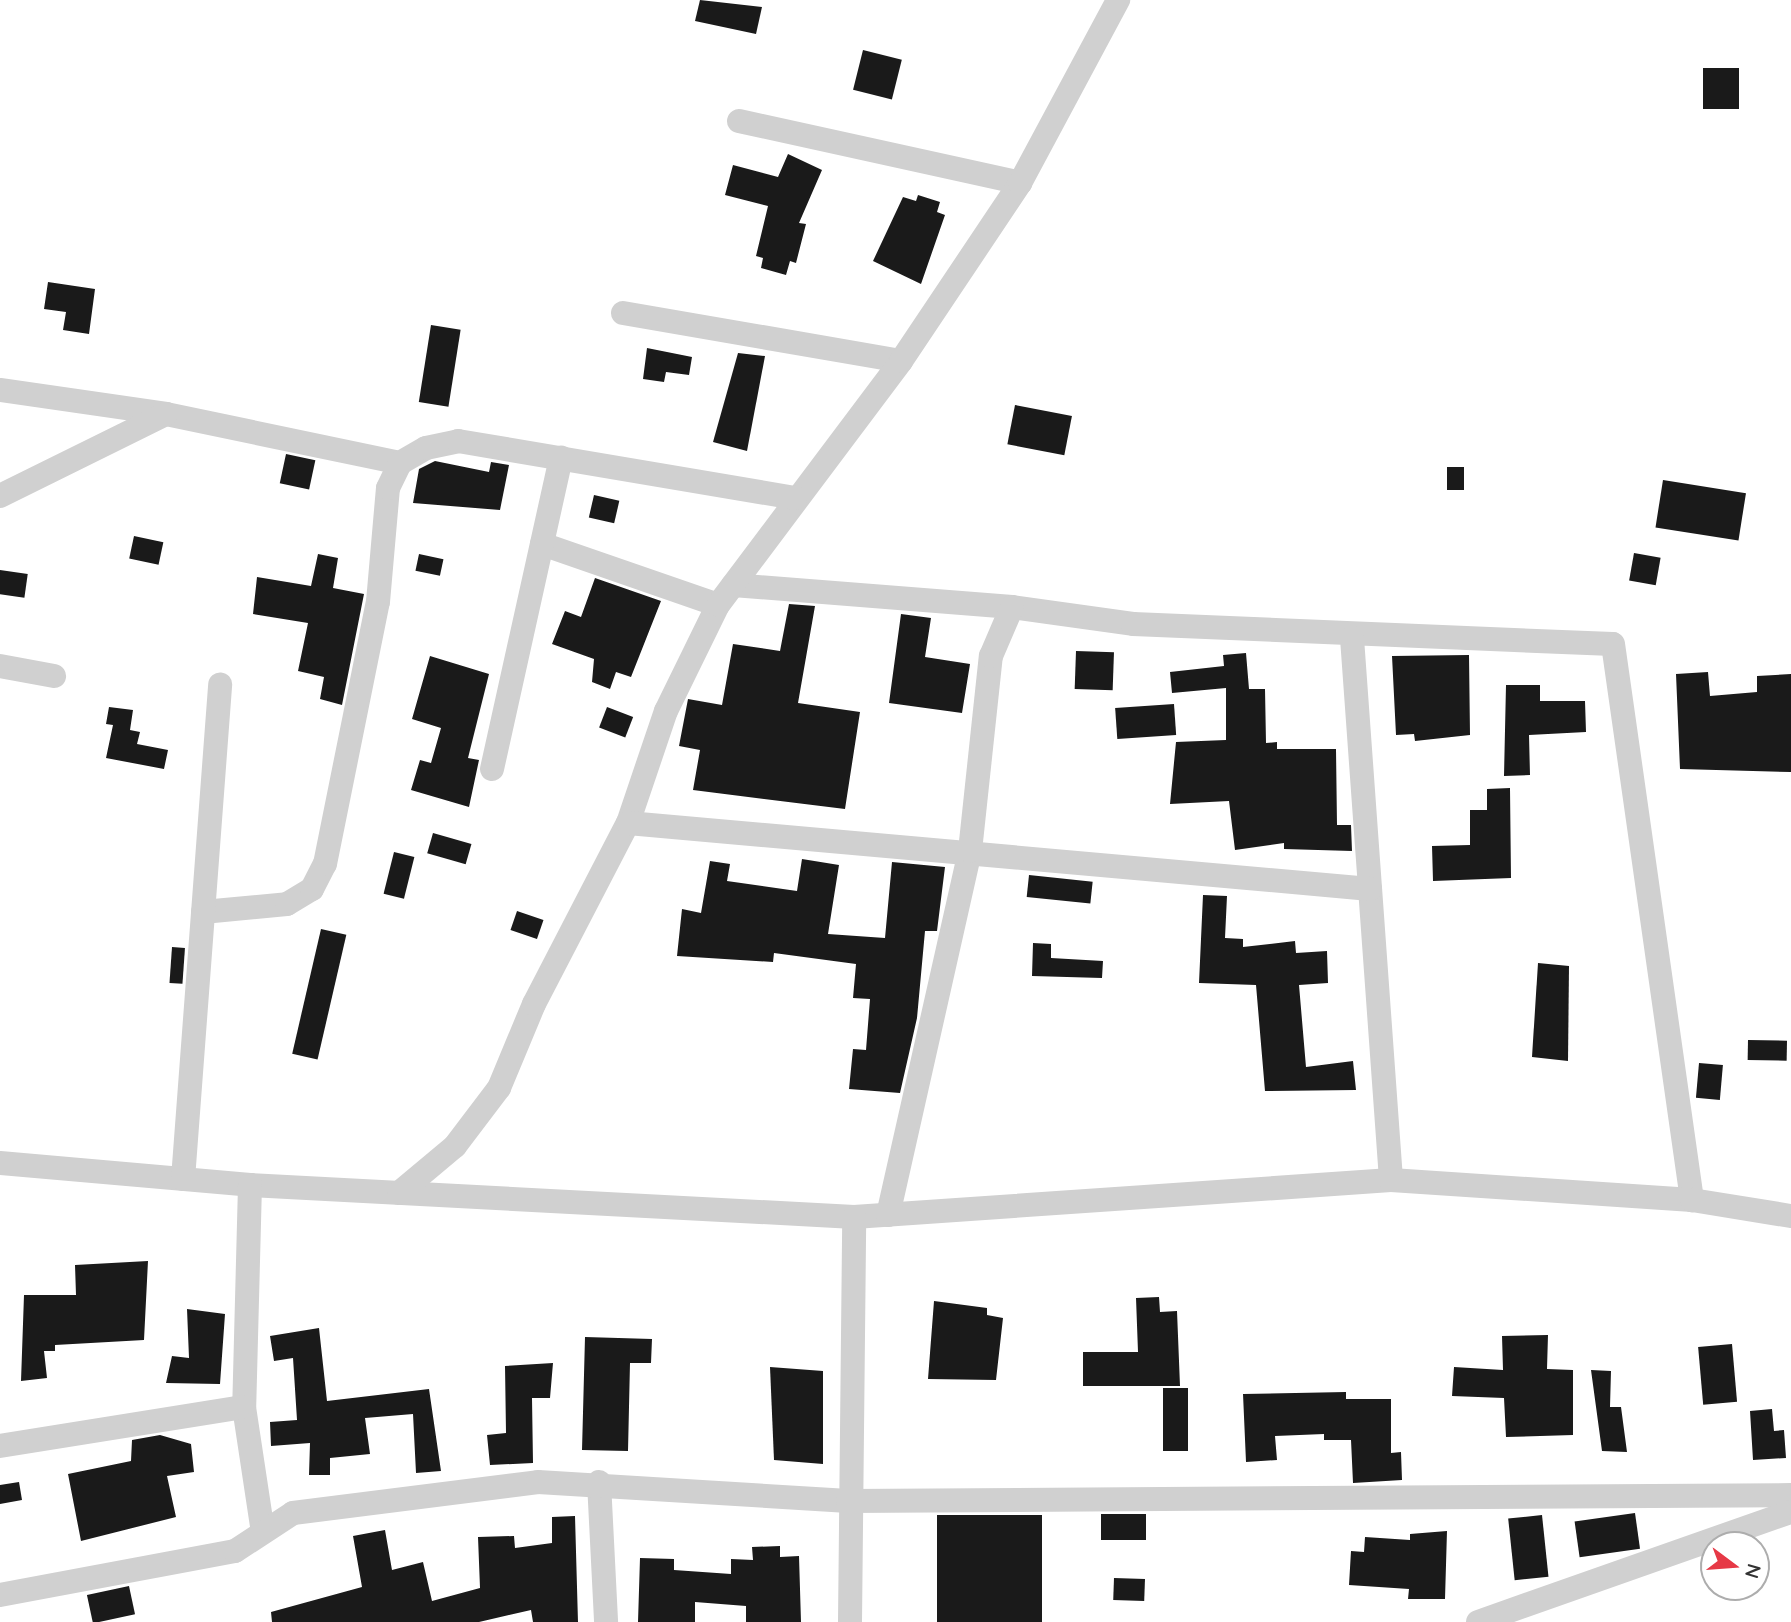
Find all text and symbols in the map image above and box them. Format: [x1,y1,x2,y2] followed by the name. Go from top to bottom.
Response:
[1700,1531,1770,1601] north arrow
[1740,1561,1767,1581] text: N

